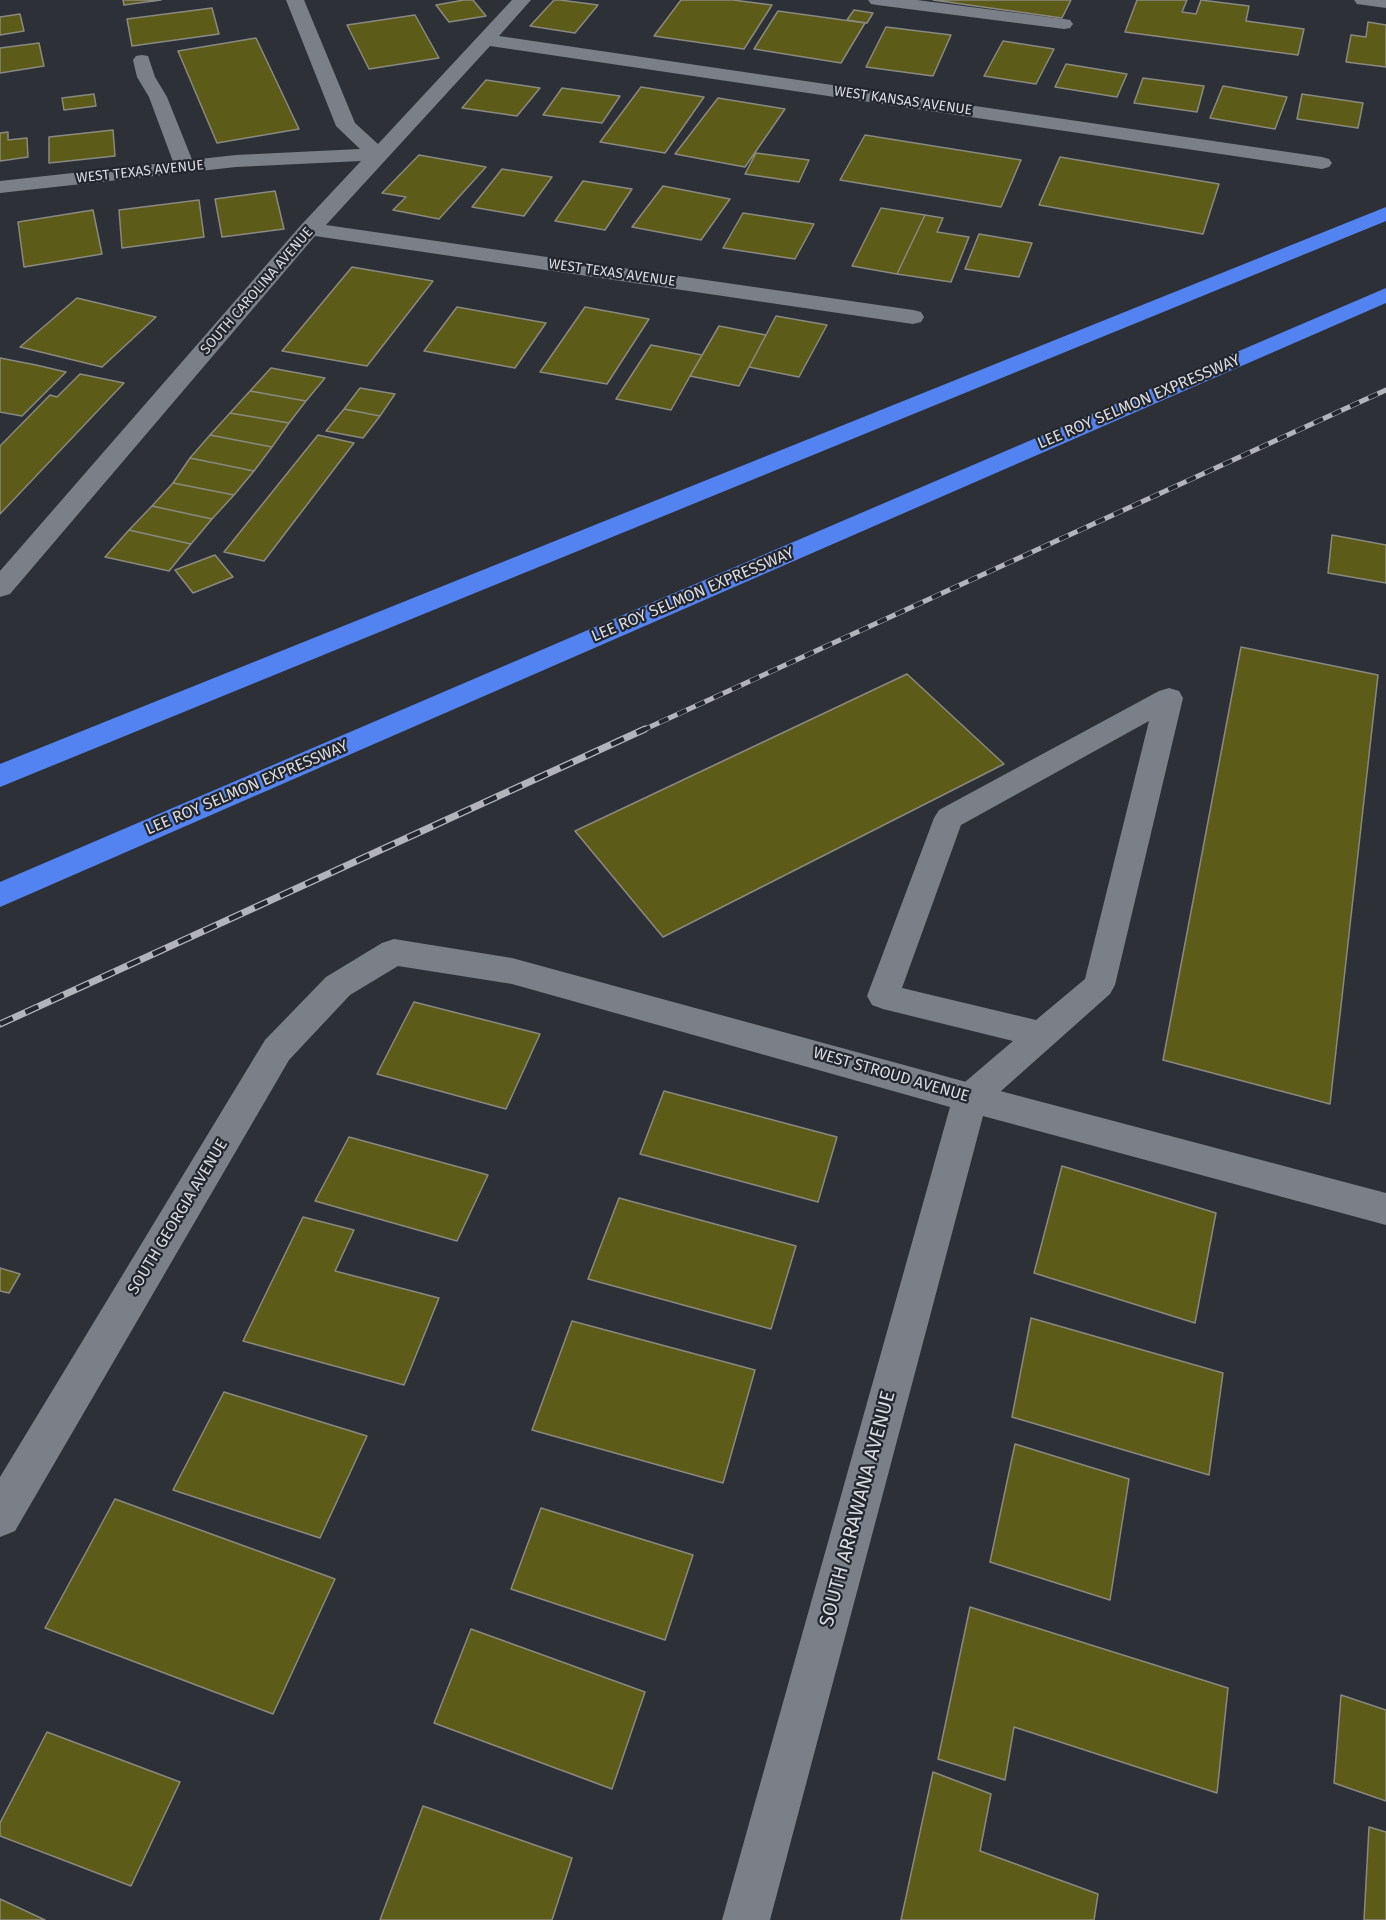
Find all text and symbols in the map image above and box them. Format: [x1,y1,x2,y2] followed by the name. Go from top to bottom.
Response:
[833,83,973,119] street label: WEST KANSAS AVENUE
[75,157,205,187] street label: WEST TEXAS AVENUE
[197,224,317,358] street label: SOUTH CAROLINA AVENUE
[547,256,677,290] street label: WEST TEXAS AVENUE
[1035,351,1243,453] street label: LEE ROY SELMON EXPRESSWAY
[589,544,797,646] street label: LEE ROY SELMON EXPRESSWAY
[143,737,351,839] street label: LEE ROY SELMON EXPRESSWAY
[811,1044,971,1106] street label: WEST STROUD AVENUE
[124,1136,232,1298] street label: SOUTH GEORGIA AVENUE
[815,1388,901,1630] street label: SOUTH ARRAWANA AVENUE

